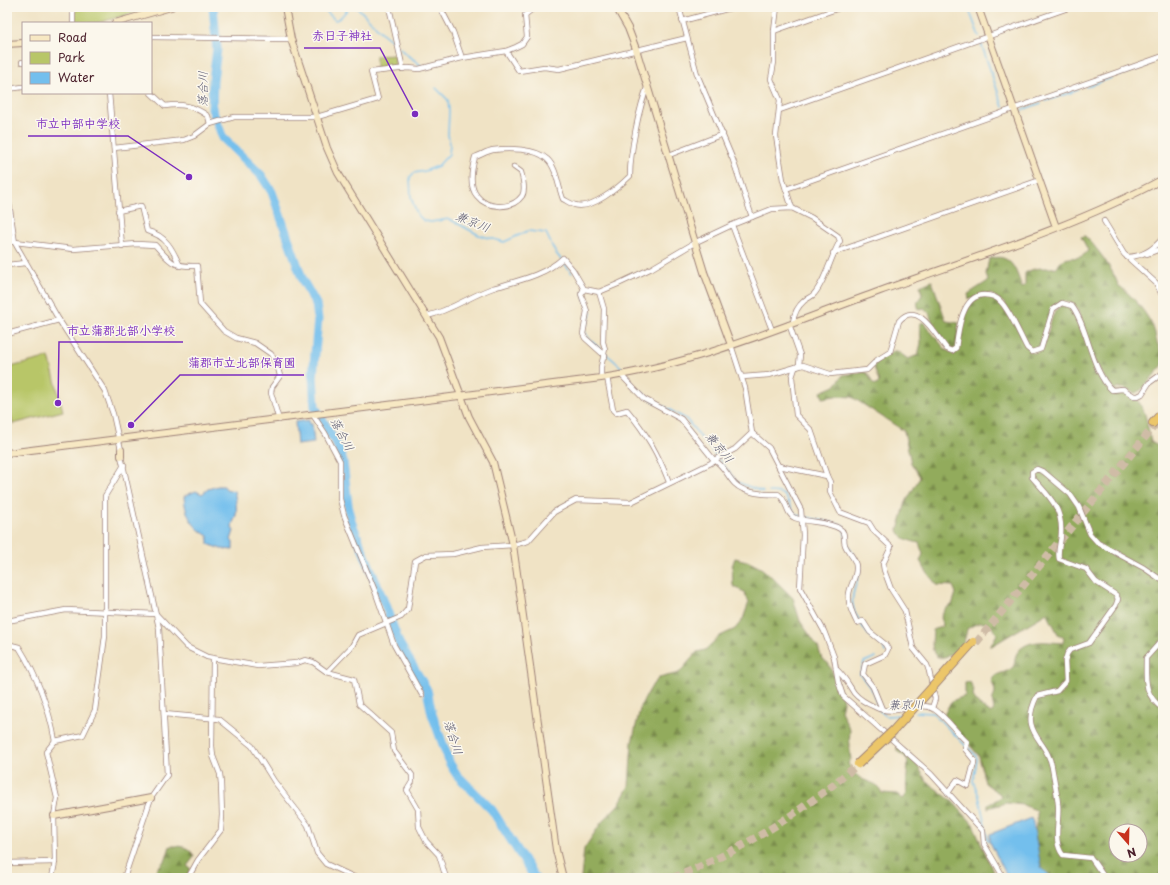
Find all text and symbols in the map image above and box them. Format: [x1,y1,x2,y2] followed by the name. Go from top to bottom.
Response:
[22,22,152,94] legend
[304,24,380,48] callout: 赤日子神社
[312,26,372,44] text: 赤日子神社
[58,28,87,46] text: Road
[58,48,85,66] text: Park
[58,68,95,86] text: Water
[193,71,211,107] water label: 落合川
[28,112,128,136] callout: 市立中部中学校
[36,114,120,132] text: 市立中部中学校
[453,206,493,236] water label: 兼京川
[59,318,183,342] callout: 市立蒲郡北部小学校
[67,321,175,339] text: 市立蒲郡北部小学校
[180,351,304,375] callout: 蒲郡市立北部保育園
[188,353,296,371] text: 蒲郡市立北部保育園
[327,414,359,454] water label: 落合川
[702,427,738,467] water label: 兼京川
[888,695,924,713] water label: 兼京川
[440,717,468,757] water label: 落合川
[1108,823,1148,863] north arrow
[1124,843,1139,862] text: N

